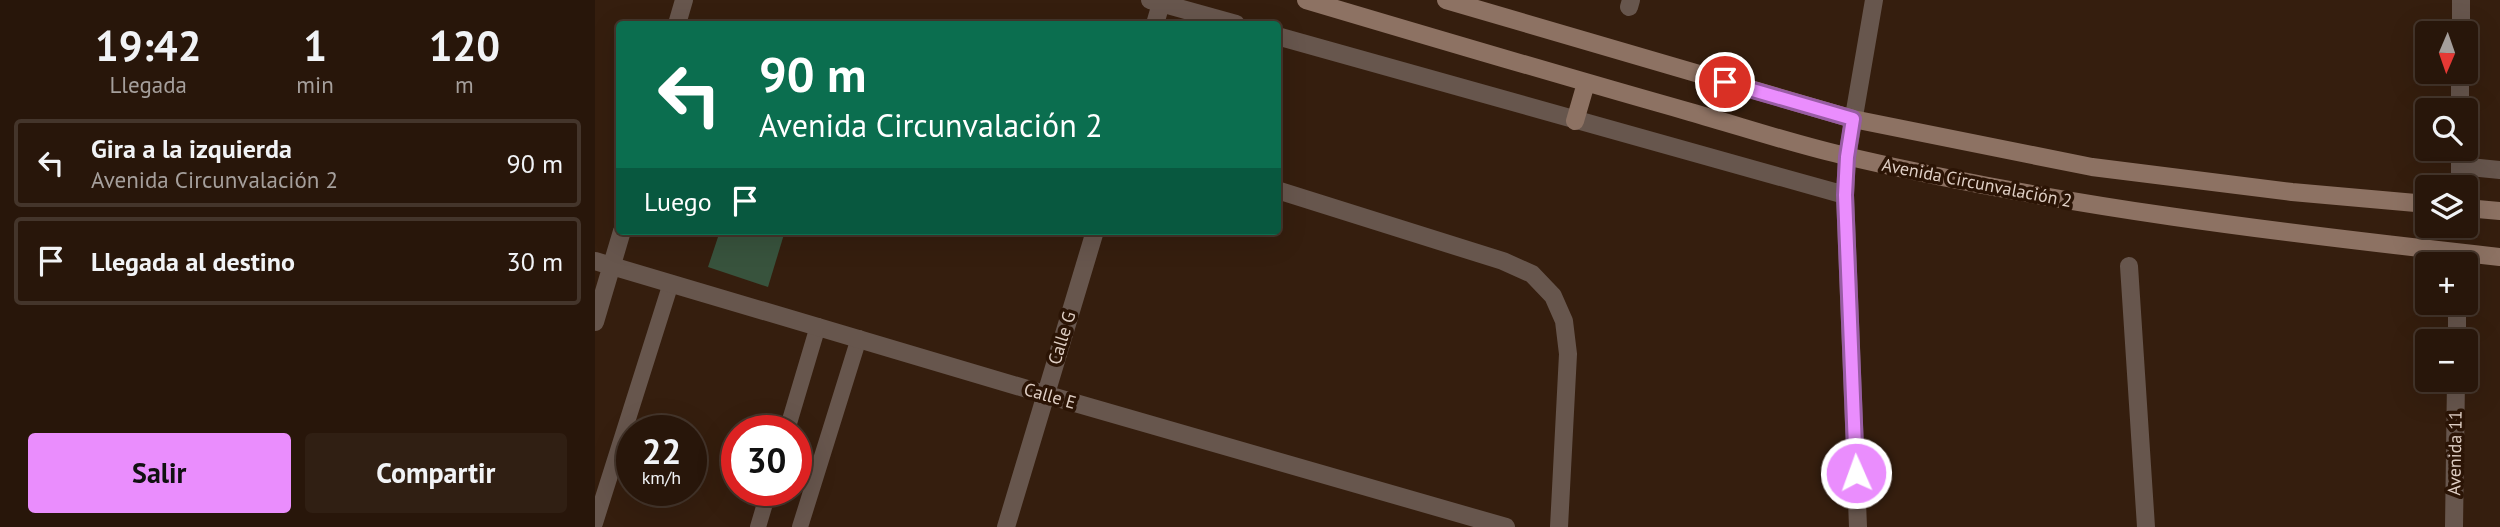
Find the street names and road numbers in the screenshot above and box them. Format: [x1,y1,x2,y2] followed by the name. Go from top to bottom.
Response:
[1880,153,2074,212] street label: Avenida Circunvalación 2
[1043,308,1080,367] street label: Calle G
[1021,377,1079,414] street label: Calle E
[2442,410,2467,496] street label: Avenida 11

